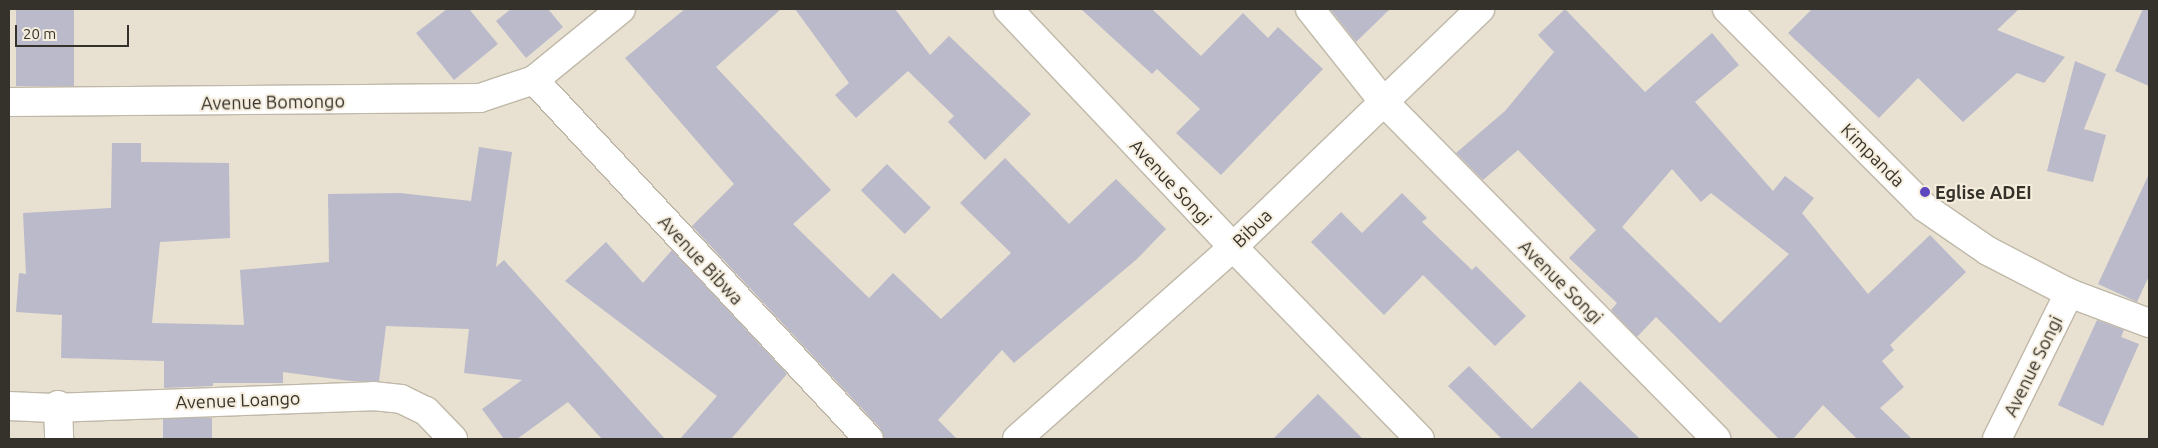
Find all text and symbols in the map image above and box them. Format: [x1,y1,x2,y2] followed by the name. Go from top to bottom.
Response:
[18,15,131,47] scale bar
[23,25,56,42] text: 20 m
[201,90,345,114] street label: Avenue Bomongo
[1837,119,1909,191] street label: Kimpanda
[1126,135,1216,229] street label: Avenue Songi
[1935,181,2032,203] place label: Eglise ADEI
[1919,186,1931,198] marker: Eglise ADEI
[1228,204,1276,252] street label: Bibua
[654,211,748,309] street label: Avenue Bibwa
[1515,236,1607,328] street label: Avenue Songi
[1999,312,2067,420] street label: Avenue Songi
[175,387,301,413] street label: Avenue Loango

